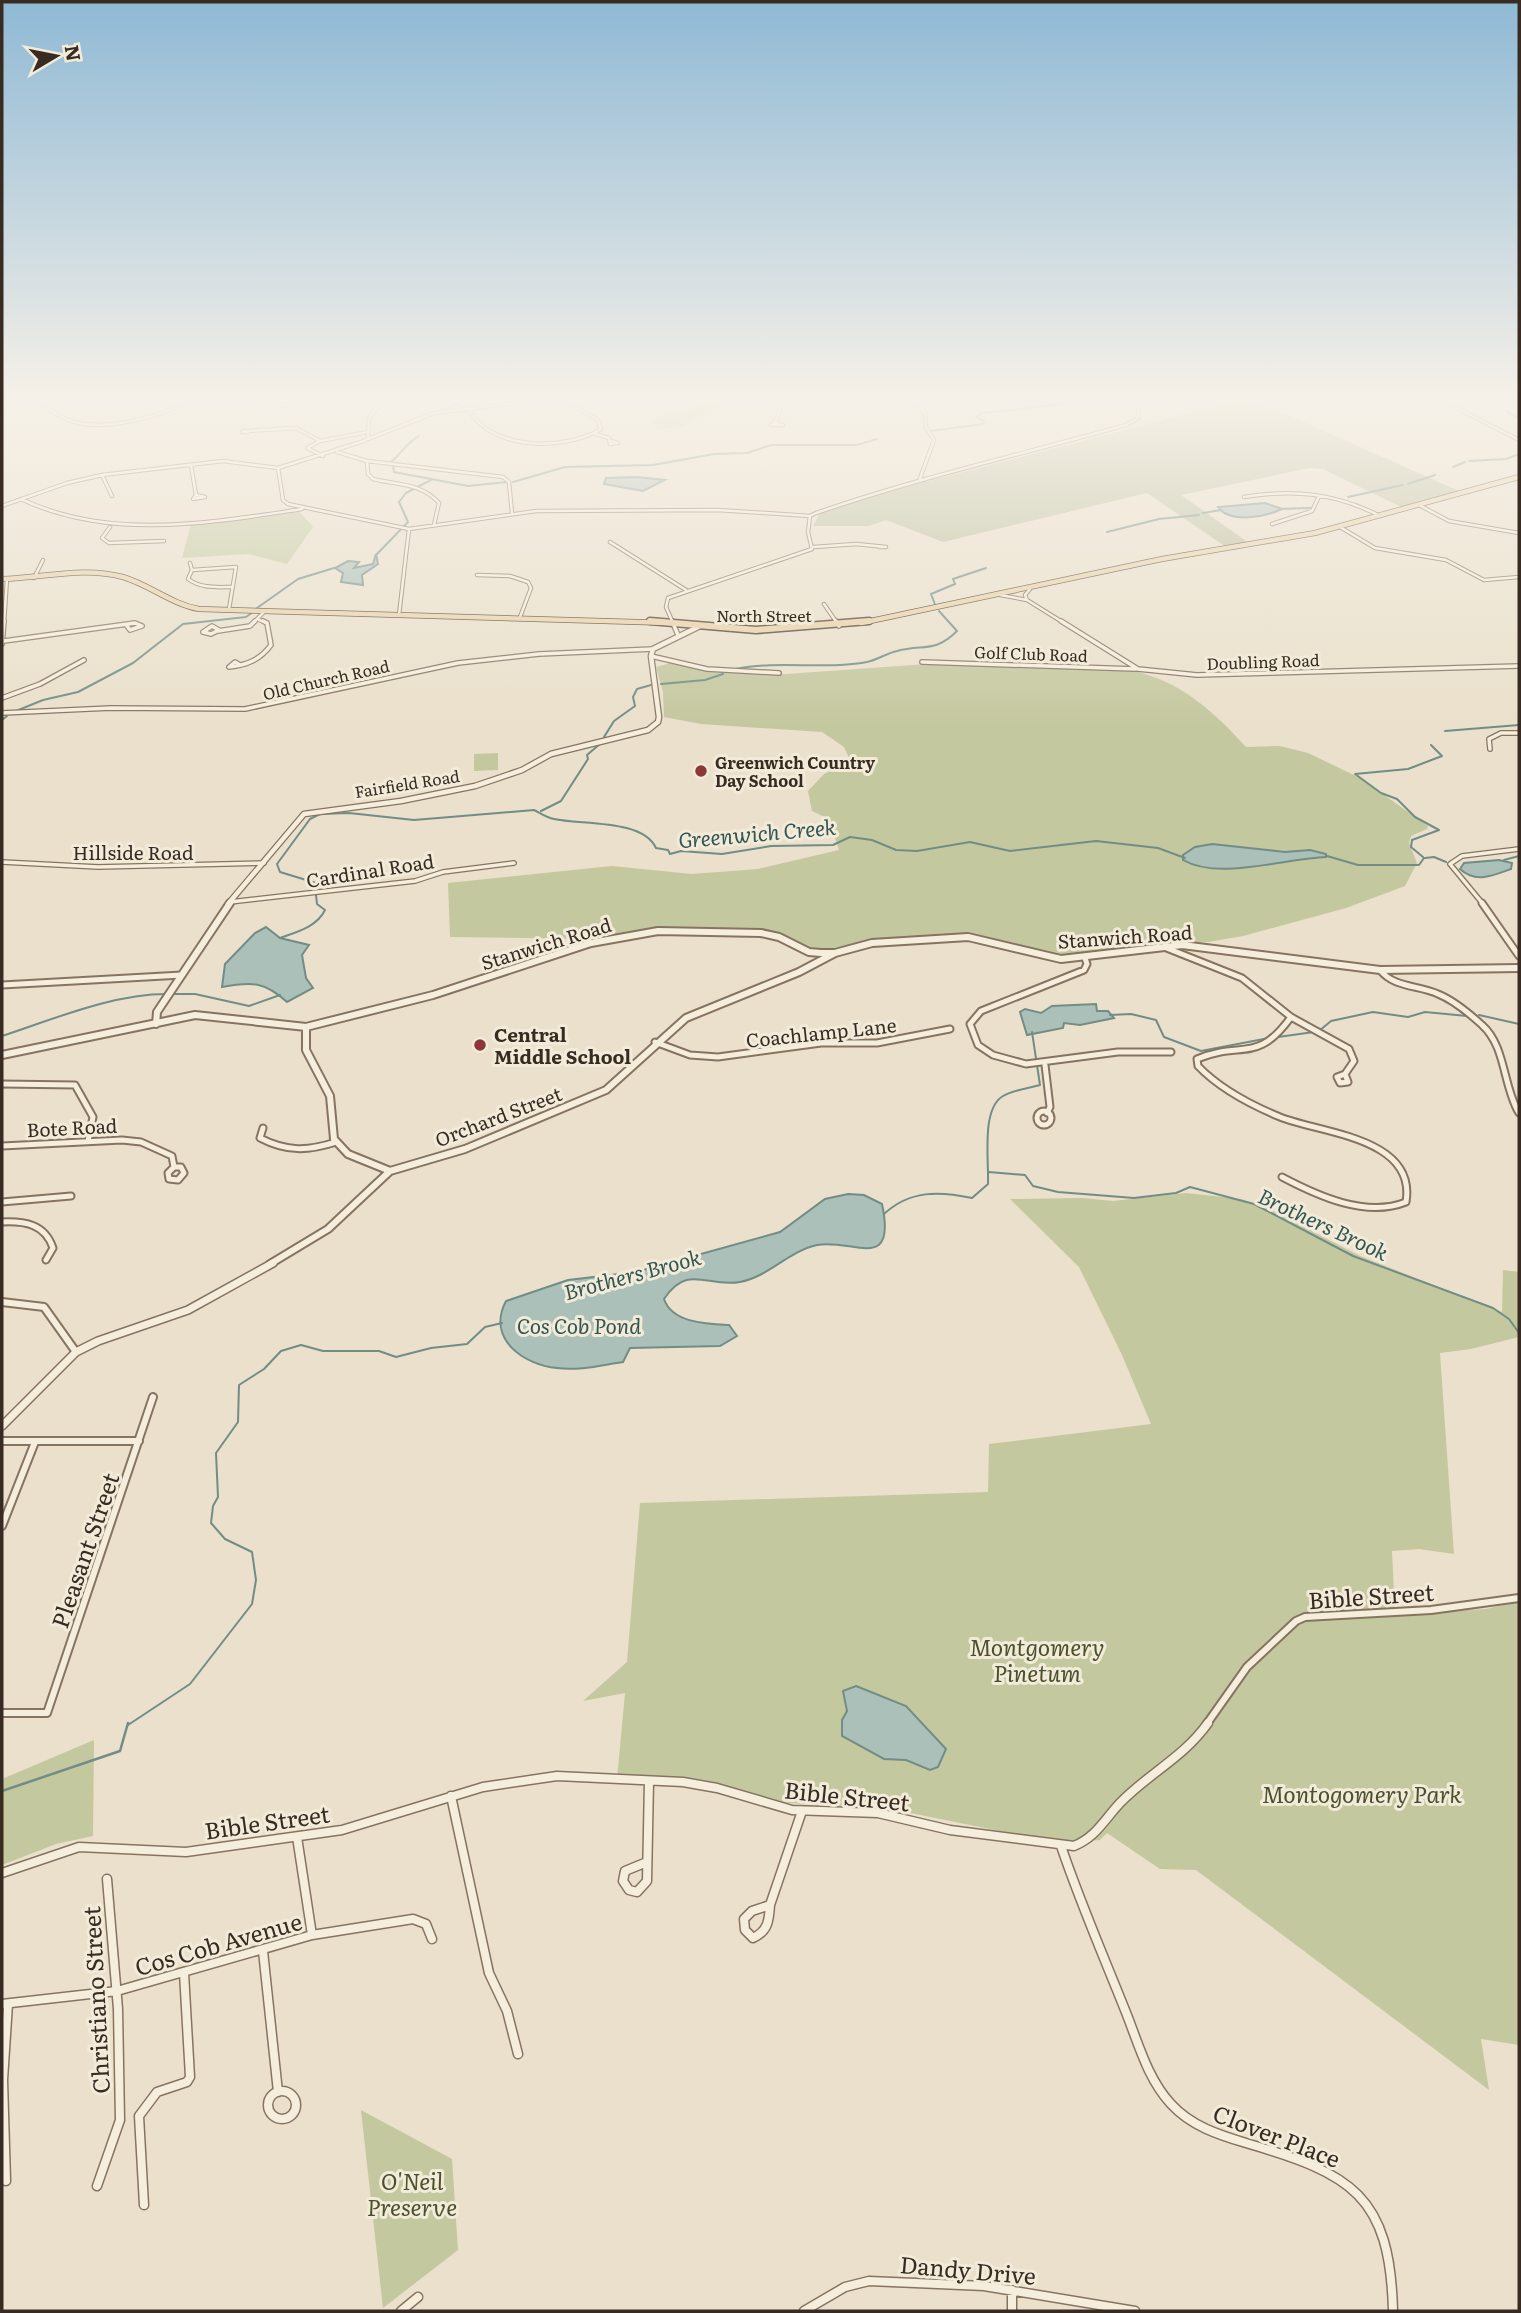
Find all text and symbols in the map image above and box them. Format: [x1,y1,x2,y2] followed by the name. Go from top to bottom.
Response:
[21,21,91,91] north arrow
[59,43,89,63] text: N
[716,603,812,627] street label: North Street
[974,639,1088,667] street label: Golf Club Road
[1206,647,1320,675] street label: Doubling Road
[260,653,392,705] street label: Old Church Road
[715,750,875,792] place label: Greenwich Country Day School
[353,763,461,803] street label: Fairfield Road
[693,763,709,779] marker: Greenwich Country Day School
[677,810,838,854] water label: Greenwich Creek
[72,838,194,866] street label: Hillside Road
[304,846,436,894] street label: Cardinal Road
[477,910,615,976] street label: Stanwich Road
[1057,917,1194,955] street label: Stanwich Road
[744,1010,898,1054] street label: Coachlamp Lane
[494,1020,631,1070] place label: Central Middle School
[472,1037,488,1053] marker: Central Middle School
[431,1079,566,1153] street label: Orchard Street
[26,1111,118,1143] street label: Bote Road
[1254,1179,1395,1267] water label: Brothers Brook
[560,1240,704,1306] water label: Brothers Brook
[517,1309,641,1340] water label: Cos Cob Pond
[42,1467,127,1632] street label: Pleasant Street
[1307,1574,1436,1616] street label: Bible Street
[970,1629,1104,1689] park label: Montgomery Pinetum
[783,1772,912,1819] street label: Bible Street
[1262,1776,1462,1810] park label: Montogomery Park
[202,1795,332,1847] street label: Bible Street
[130,1903,306,1983] street label: Cos Cob Avenue
[73,1905,117,2095] street label: Christiano Street
[1208,2095,1346,2175] street label: Clover Place
[367,2163,457,2223] park label: O'Neil Preserve
[899,2246,1038,2292] street label: Dandy Drive

